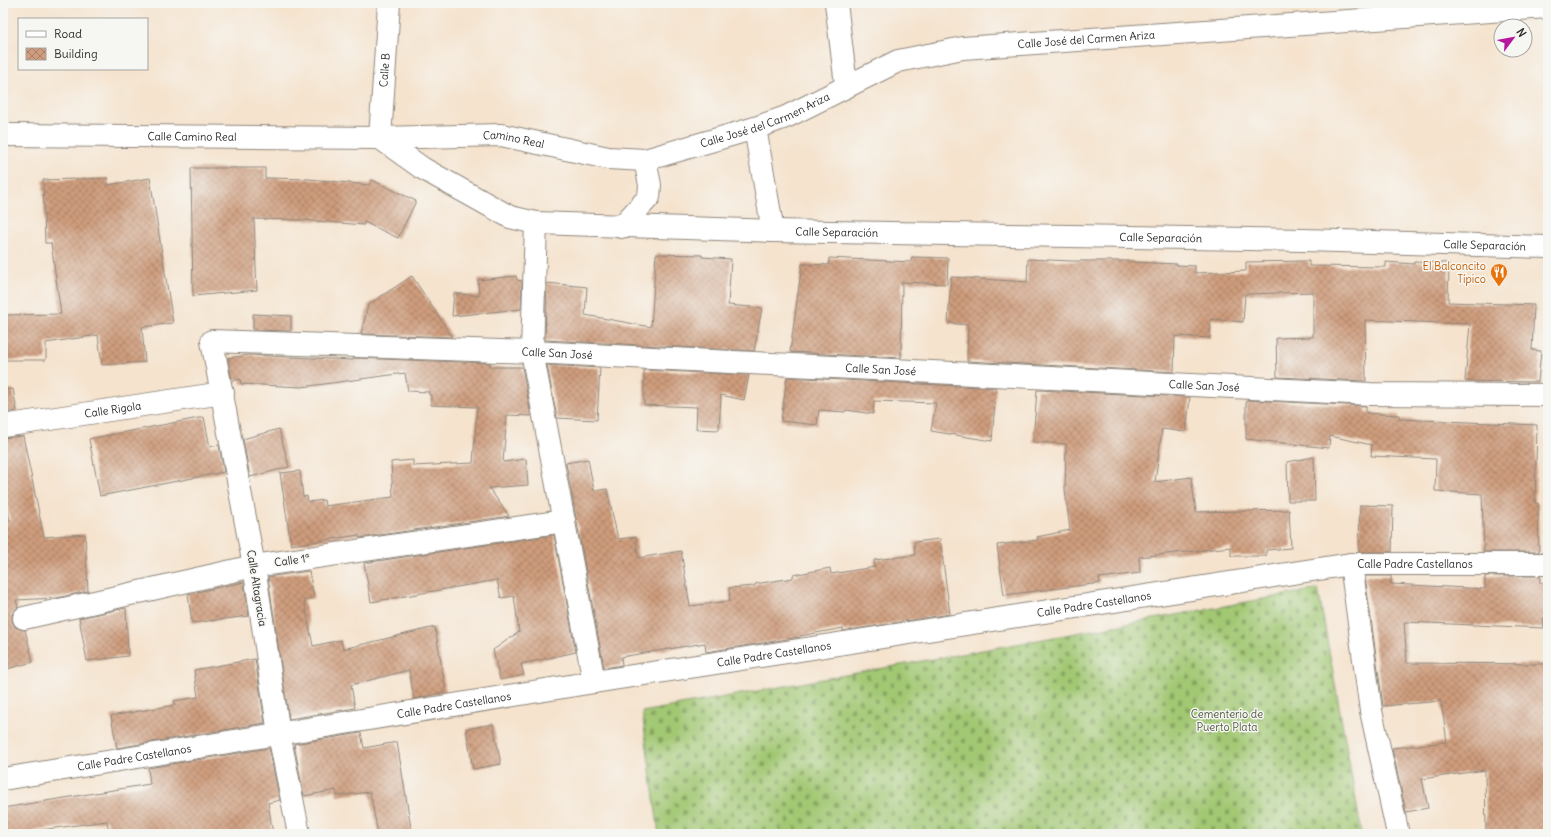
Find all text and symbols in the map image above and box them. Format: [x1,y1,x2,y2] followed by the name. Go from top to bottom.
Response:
[18,18,148,70] legend
[1493,18,1533,58] north arrow
[54,26,82,41] text: Road
[1514,26,1529,40] text: N
[1017,28,1155,51] street label: Calle José del Carmen Ariza
[54,46,98,61] text: Building
[376,53,393,88] street label: Calle B
[698,89,832,151] street label: Calle José del Carmen Ariza
[483,127,546,151] street label: Camino Real
[147,129,237,144] street label: Calle Camino Real
[795,224,878,240] street label: Calle Separación
[1119,230,1202,245] street label: Calle Separación
[1443,237,1526,253] street label: Calle Separación
[1422,259,1486,286] place label: El Balconcito Típico
[1489,262,1509,287] restaurant icon: El Balconcito Típico
[521,345,593,362] street label: Calle San José
[845,361,917,378] street label: Calle San José
[1168,377,1240,394] street label: Calle San José
[83,398,142,421] street label: Calle Rigola
[244,549,270,627] street label: Calle Altagracia
[273,551,311,569] street label: Calle 1ª
[1357,557,1473,571] street label: Calle Padre Castellanos
[1036,588,1152,620] street label: Calle Padre Castellanos
[716,638,832,670] street label: Calle Padre Castellanos
[396,689,512,721] street label: Calle Padre Castellanos
[1191,707,1263,734] park label: Cementerio de Puerto Plata
[76,741,192,774] street label: Calle Padre Castellanos

